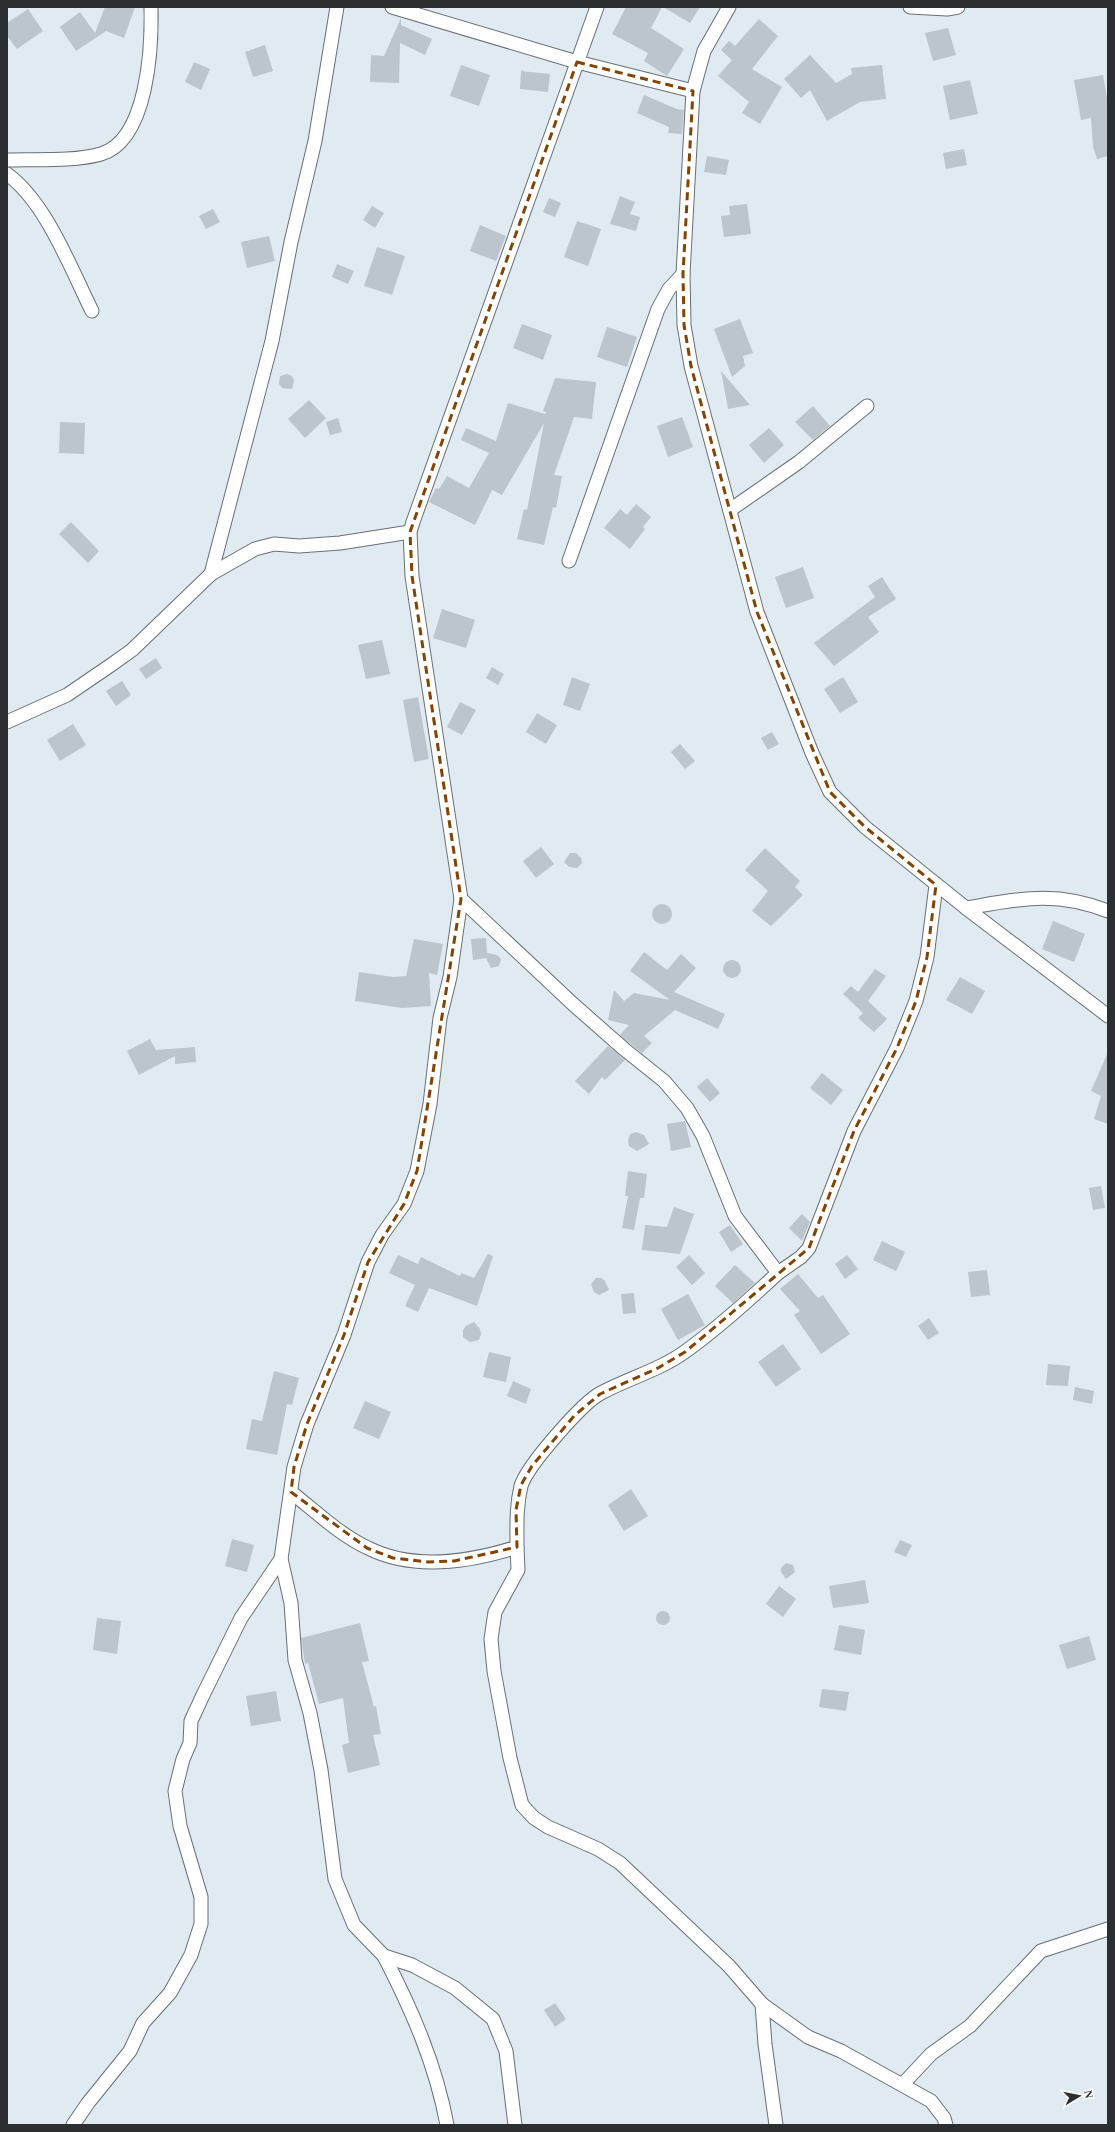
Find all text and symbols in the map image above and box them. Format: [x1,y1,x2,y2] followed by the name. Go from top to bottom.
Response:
[1059,2076,1099,2116] north arrow
[1082,2089,1095,2099] text: N

